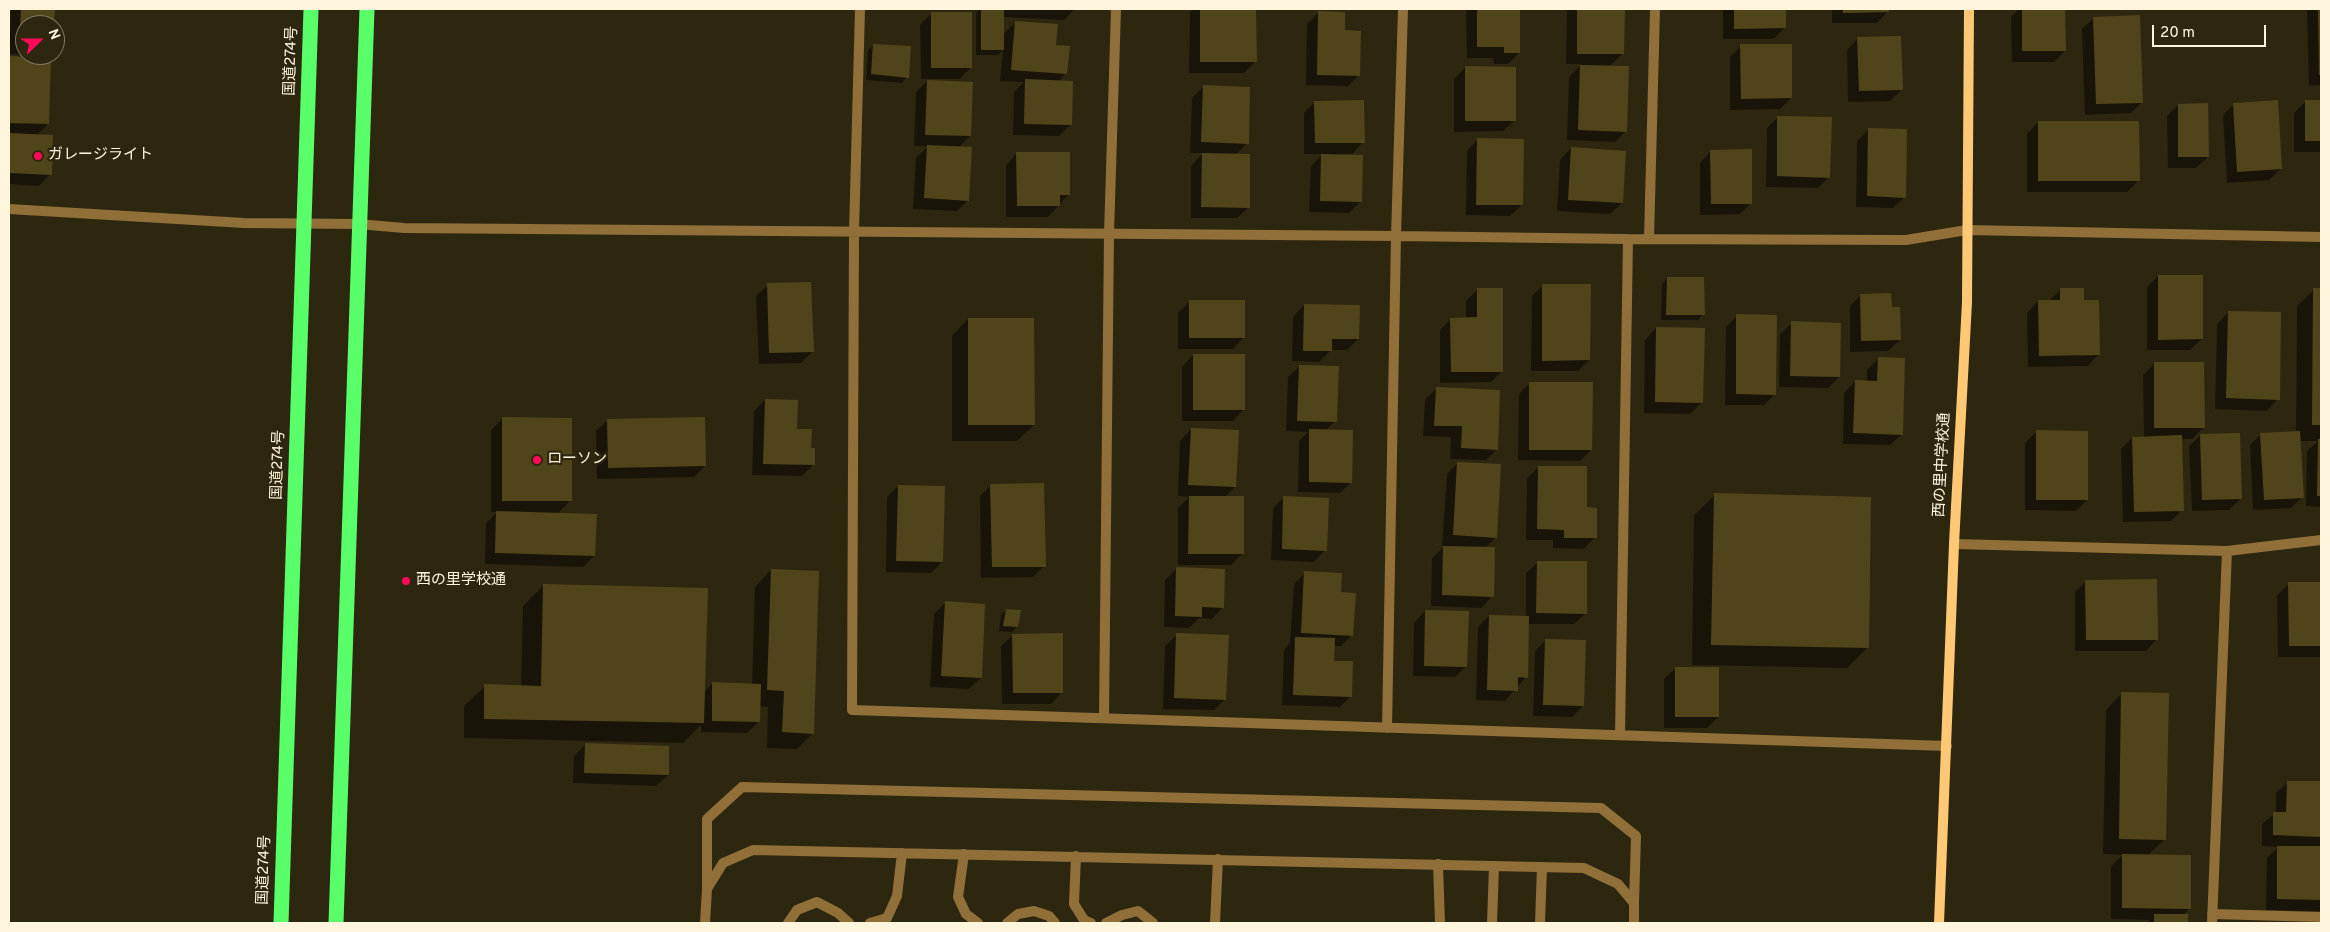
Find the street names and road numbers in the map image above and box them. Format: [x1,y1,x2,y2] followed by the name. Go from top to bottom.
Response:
[282,26,302,96] street label: 国道274号
[1931,412,1955,518] street label: 西の里中学校通
[269,430,289,500] street label: 国道274号
[255,835,275,905] street label: 国道274号

